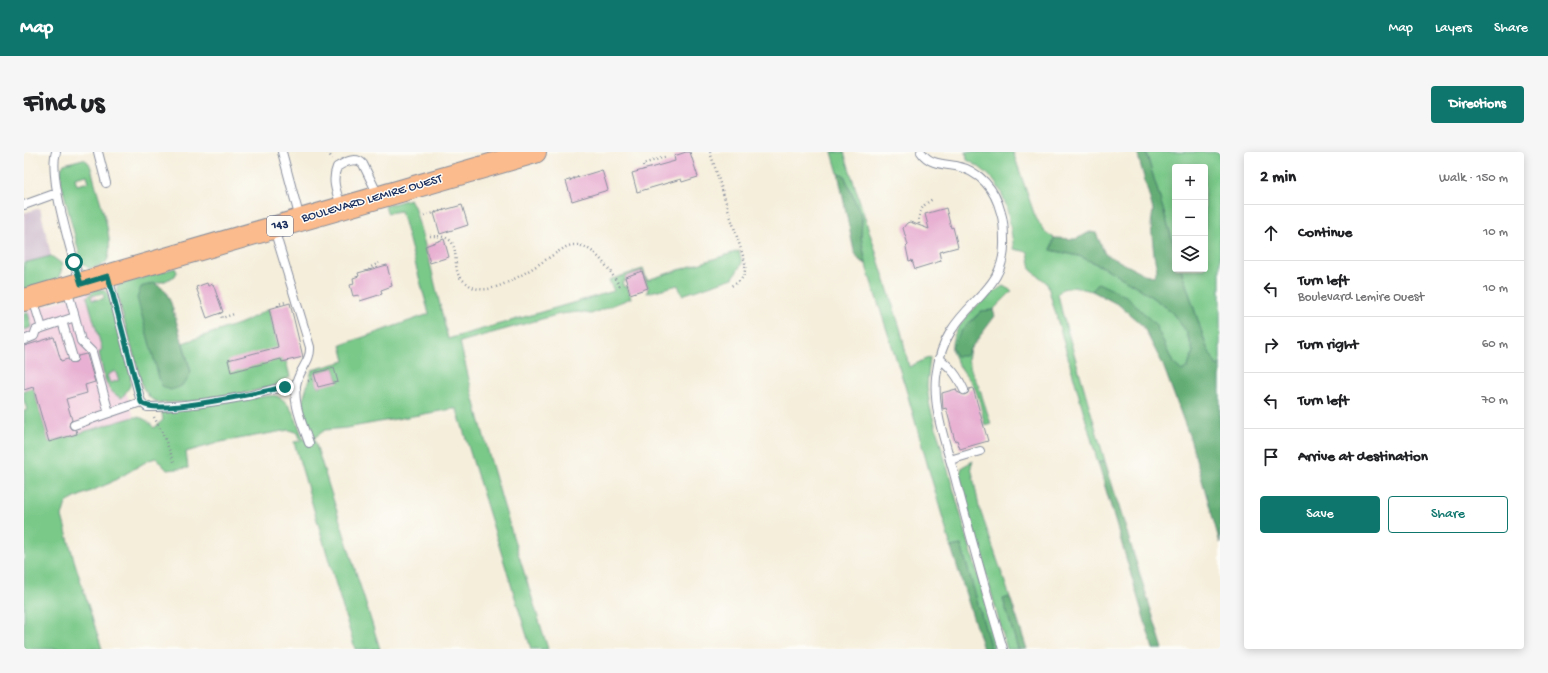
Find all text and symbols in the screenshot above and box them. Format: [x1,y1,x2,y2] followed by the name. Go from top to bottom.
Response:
[20,17,53,40] text: Map
[1389,20,1413,37] text: Map
[1435,20,1472,37] text: Layers
[1494,20,1528,37] text: Share
[1431,86,1524,123] button: Directions
[24,88,104,121] text: Find us
[1172,164,1208,272] map controls
[1172,164,1208,200] button: +
[1260,168,1296,188] text: 2 min
[299,171,445,227] street label: BOULEVARD LEMIRE OUEST
[1439,171,1508,186] text: Walk · 150 m
[1172,200,1208,236] button: −
[267,216,293,236] road number: 143
[1260,222,1282,244] icon: ahead
[1298,224,1352,242] text: Continue
[1483,225,1508,240] text: 10 m
[1172,236,1208,272] button: layers
[65,253,83,271] route start
[1298,272,1349,290] text: Turn left
[1260,278,1282,300] icon: left
[1483,281,1508,296] text: 10 m
[1298,290,1424,305] text: Boulevard Lemire Ouest
[1260,334,1282,356] icon: right
[1298,336,1358,354] text: Turn right
[1482,337,1508,352] text: 60 m
[276,378,294,396] route end
[1260,390,1282,412] icon: left
[1298,392,1349,410] text: Turn left
[1482,393,1508,408] text: 70 m
[1260,446,1282,468] icon: arrive
[1298,448,1428,466] text: Arrive at destination
[1260,496,1380,533] button: Save
[1388,496,1508,533] button: Share

